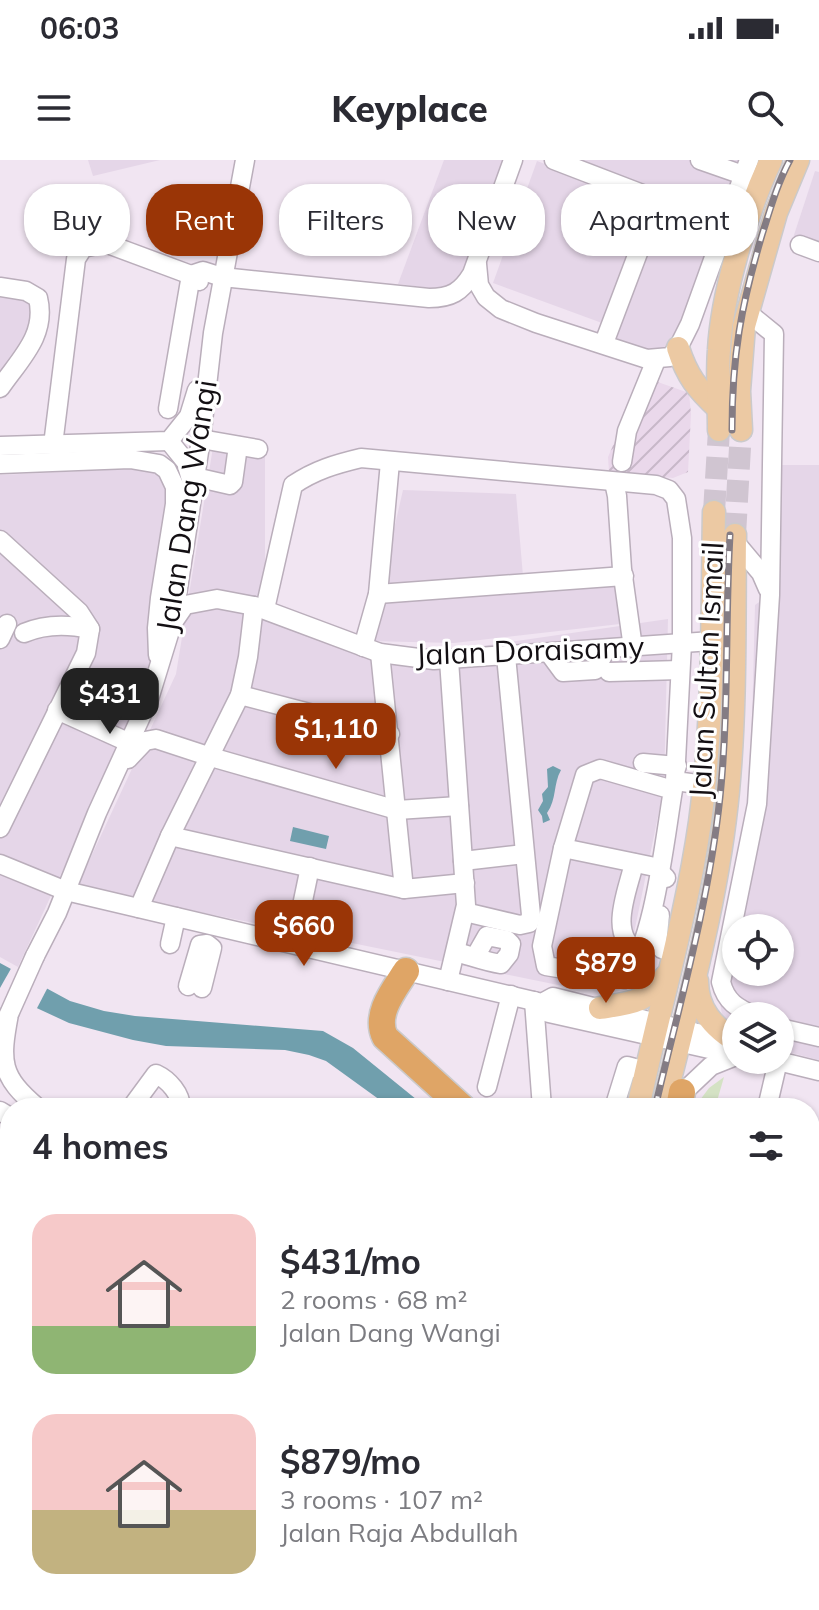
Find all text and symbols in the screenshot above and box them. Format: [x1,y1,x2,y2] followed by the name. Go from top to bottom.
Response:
[40,9,119,47] text: 06:03
[32,86,76,130] icon: menu
[331,86,488,131] text: Keyplace
[743,86,787,130] icon: search
[24,184,130,256] chip: Buy
[146,184,263,256] chip: Rent
[279,184,412,256] chip: Filters
[428,184,545,256] chip: New
[561,184,758,256] chip: Apartment
[147,377,225,635] street label: Jalan Dang Wangi
[680,541,732,799] street label: Jalan Sultan Ismail
[415,627,645,673] street label: Jalan Doraisamy
[63,668,157,736] pin: $431
[79,677,141,710] text: $431
[271,703,401,771] pin: $1,110
[294,712,378,745] text: $1,110
[257,900,351,968] pin: $660
[273,909,335,942] text: $660
[722,914,794,1074] map controls
[722,914,794,986] button: locate
[559,937,653,1005] pin: $879
[575,946,637,979] text: $879
[722,1002,794,1074] button: layers
[744,1124,788,1168] icon: filters
[32,1125,169,1168] text: 4 homes
[280,1240,421,1283] text: $431/mo
[96,1246,192,1342] icon: home
[280,1283,467,1316] text: 2 rooms · 68 m²
[280,1316,501,1349] text: Jalan Dang Wangi
[280,1440,421,1483] text: $879/mo
[96,1446,192,1542] icon: home
[280,1483,483,1516] text: 3 rooms · 107 m²
[280,1516,519,1549] text: Jalan Raja Abdullah

